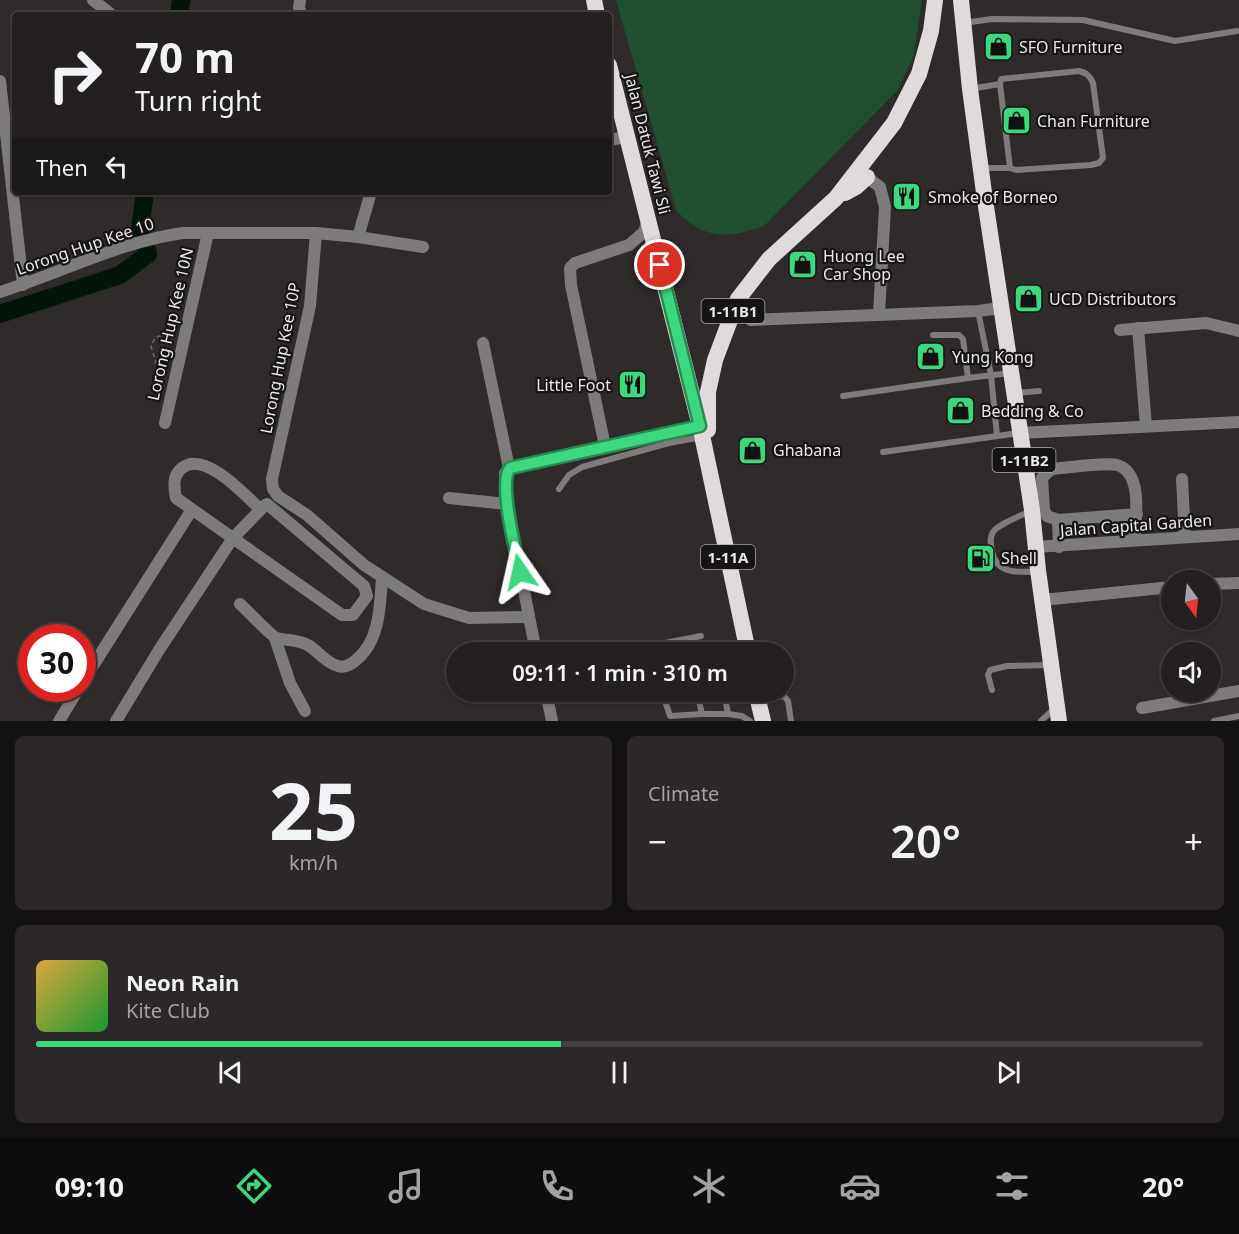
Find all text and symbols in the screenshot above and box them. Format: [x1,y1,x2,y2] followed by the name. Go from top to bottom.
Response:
[135,28,235,85] text: 70 m
[982,31,1014,63] shop icon: SFO Furniture
[36,36,114,114] icon: right
[1019,36,1123,58] place label: SFO Furniture
[619,70,676,217] street label: Jalan Datuk Tawi Sli
[135,82,261,119] text: Turn right
[1000,105,1032,137] shop icon: Chan Furniture
[1037,110,1150,132] place label: Chan Furniture
[100,150,133,183] icon: left
[36,152,88,182] text: Then
[891,181,923,213] restaurant icon: Smoke of Borneo
[928,186,1058,208] place label: Smoke of Borneo
[13,212,157,280] street label: Lorong Hup Kee 10
[634,239,685,290] pin
[142,245,198,403] street label: Lorong Hup Kee 10N
[823,245,905,285] place label: Huong Lee Car Shop
[643,248,676,281] icon: arrive
[786,249,818,281] shop icon: Huong Lee Car Shop
[255,280,305,436] street label: Lorong Hup Kee 10P
[1012,283,1044,315] shop icon: UCD Distributors
[1049,288,1176,310] place label: UCD Distributors
[702,299,764,323] road number: 1-11B1
[915,341,947,373] shop icon: Yung Kong
[952,346,1034,368] place label: Yung Kong
[616,369,648,401] restaurant icon: Little Foot
[536,374,611,396] place label: Little Foot
[944,395,976,427] shop icon: Bedding & Co
[981,400,1084,422] place label: Bedding & Co
[736,434,768,466] shop icon: Ghabana
[773,439,841,461] place label: Ghabana
[992,448,1056,472] road number: 1-11B2
[1057,509,1213,541] street label: Jalan Capital Garden
[488,540,552,604] position arrow
[964,542,996,574] fuel station icon: Shell
[701,545,755,569] road number: 1-11A
[1001,547,1037,569] place label: Shell
[1161,570,1221,630] north arrow
[1161,570,1221,702] map controls
[18,624,96,702] speed limit sign: 30
[1161,642,1221,702] button: sound
[512,657,728,687] text: 09:11 · 1 min · 310 m
[269,757,358,863] text: 25
[648,780,719,807] text: Climate
[890,810,961,871] text: 20°
[648,819,667,864] text: −
[1184,819,1203,864] text: +
[289,849,338,876] text: km/h
[126,967,239,997] text: Neon Rain
[126,997,210,1024] text: Kite Club
[214,1056,247,1089] icon: previous
[603,1056,636,1089] icon: pause
[992,1056,1025,1089] icon: next
[233,1165,275,1207] icon: directions
[385,1165,427,1207] icon: music
[536,1165,578,1207] icon: phone
[688,1165,730,1207] icon: climate
[839,1165,881,1207] icon: car
[991,1165,1033,1207] icon: filters
[55,1168,124,1205] text: 09:10
[1142,1168,1184,1205] text: 20°

